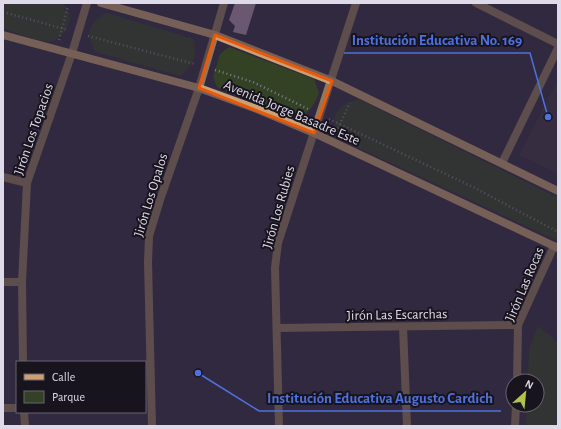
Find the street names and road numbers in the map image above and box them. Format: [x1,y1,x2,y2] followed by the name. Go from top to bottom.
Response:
[222,78,362,148] street label: Avenida Jorge Basadre Este
[12,82,56,177] street label: Jirón Los Topacios
[132,152,170,239] street label: Jirón Los Opalos
[260,164,297,250] street label: Jirón Los Rubies
[503,245,547,324] street label: Jirón Las Rocas
[347,307,447,323] street label: Jirón Las Escarchas

